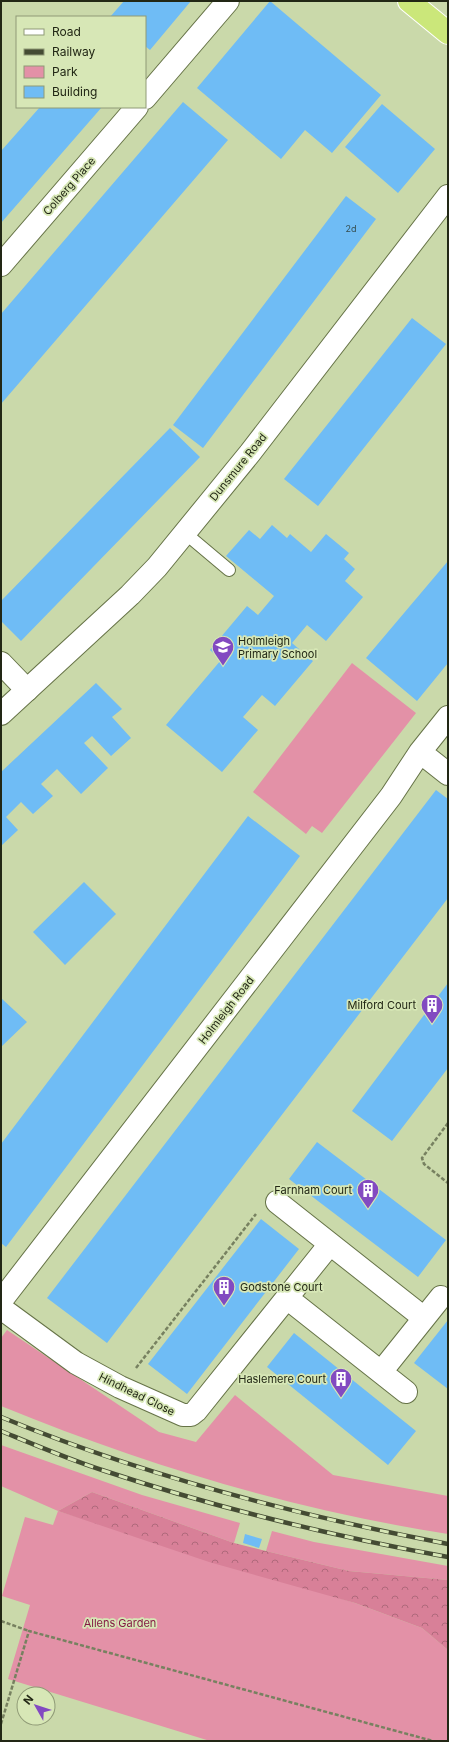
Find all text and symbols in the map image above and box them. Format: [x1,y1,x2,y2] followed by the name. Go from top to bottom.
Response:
[16,16,146,108] legend
[52,24,81,39] text: Road
[52,44,96,59] text: Railway
[52,64,78,79] text: Park
[52,84,97,99] text: Building
[40,154,98,218] street label: Colberg Place
[346,223,357,234] house number: 2d
[206,430,270,504] street label: Dunsmure Road
[210,634,236,667] school or university icon: Holmleigh Primary School
[238,634,317,661] place label: Holmleigh Primary School
[195,973,257,1047] street label: Holmleigh Road
[419,992,445,1025] building icon: Milford Court
[348,998,416,1012] place label: Milford Court
[355,1177,381,1210] building icon: Farnham Court
[274,1183,352,1197] place label: Farnham Court
[211,1274,237,1307] building icon: Godstone Court
[240,1280,323,1294] place label: Godstone Court
[328,1366,354,1399] building icon: Haslemere Court
[97,1370,177,1418] street label: Hindhead Close
[238,1372,326,1386] place label: Haslemere Court
[84,1616,156,1630] park label: Allens Garden
[16,1686,56,1726] north arrow
[20,1692,36,1707] text: N

